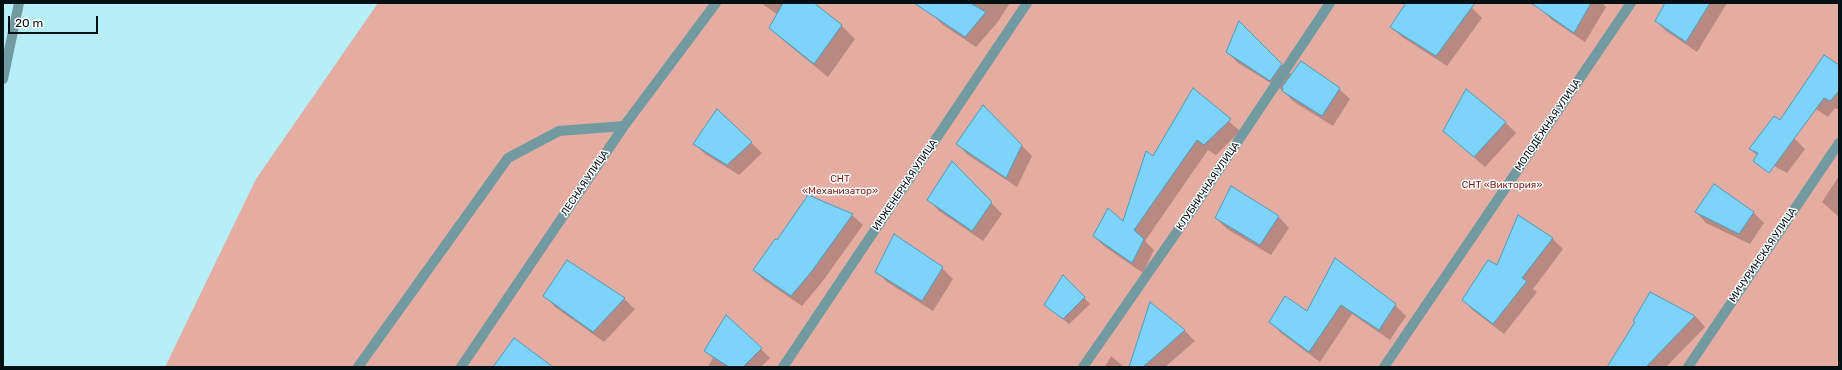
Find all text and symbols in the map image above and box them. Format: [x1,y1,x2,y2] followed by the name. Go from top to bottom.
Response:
[10,8,100,34] scale bar
[15,16,43,30] text: 20 m
[1513,77,1583,173] street label: МОЛОДЁЖНАЯ УЛИЦА
[870,137,940,233] street label: ИНЖЕНЕРНАЯ УЛИЦА
[1174,140,1242,232] street label: КЛУБНИЧНАЯ УЛИЦА
[559,148,611,218] street label: ЛЕСНАЯ УЛИЦА
[802,173,878,196] park label: СНТ «Механизатор»
[1462,179,1542,191] park label: СНТ «Виктория»
[1727,205,1799,305] street label: МИЧУРИНСКАЯ УЛИЦА

